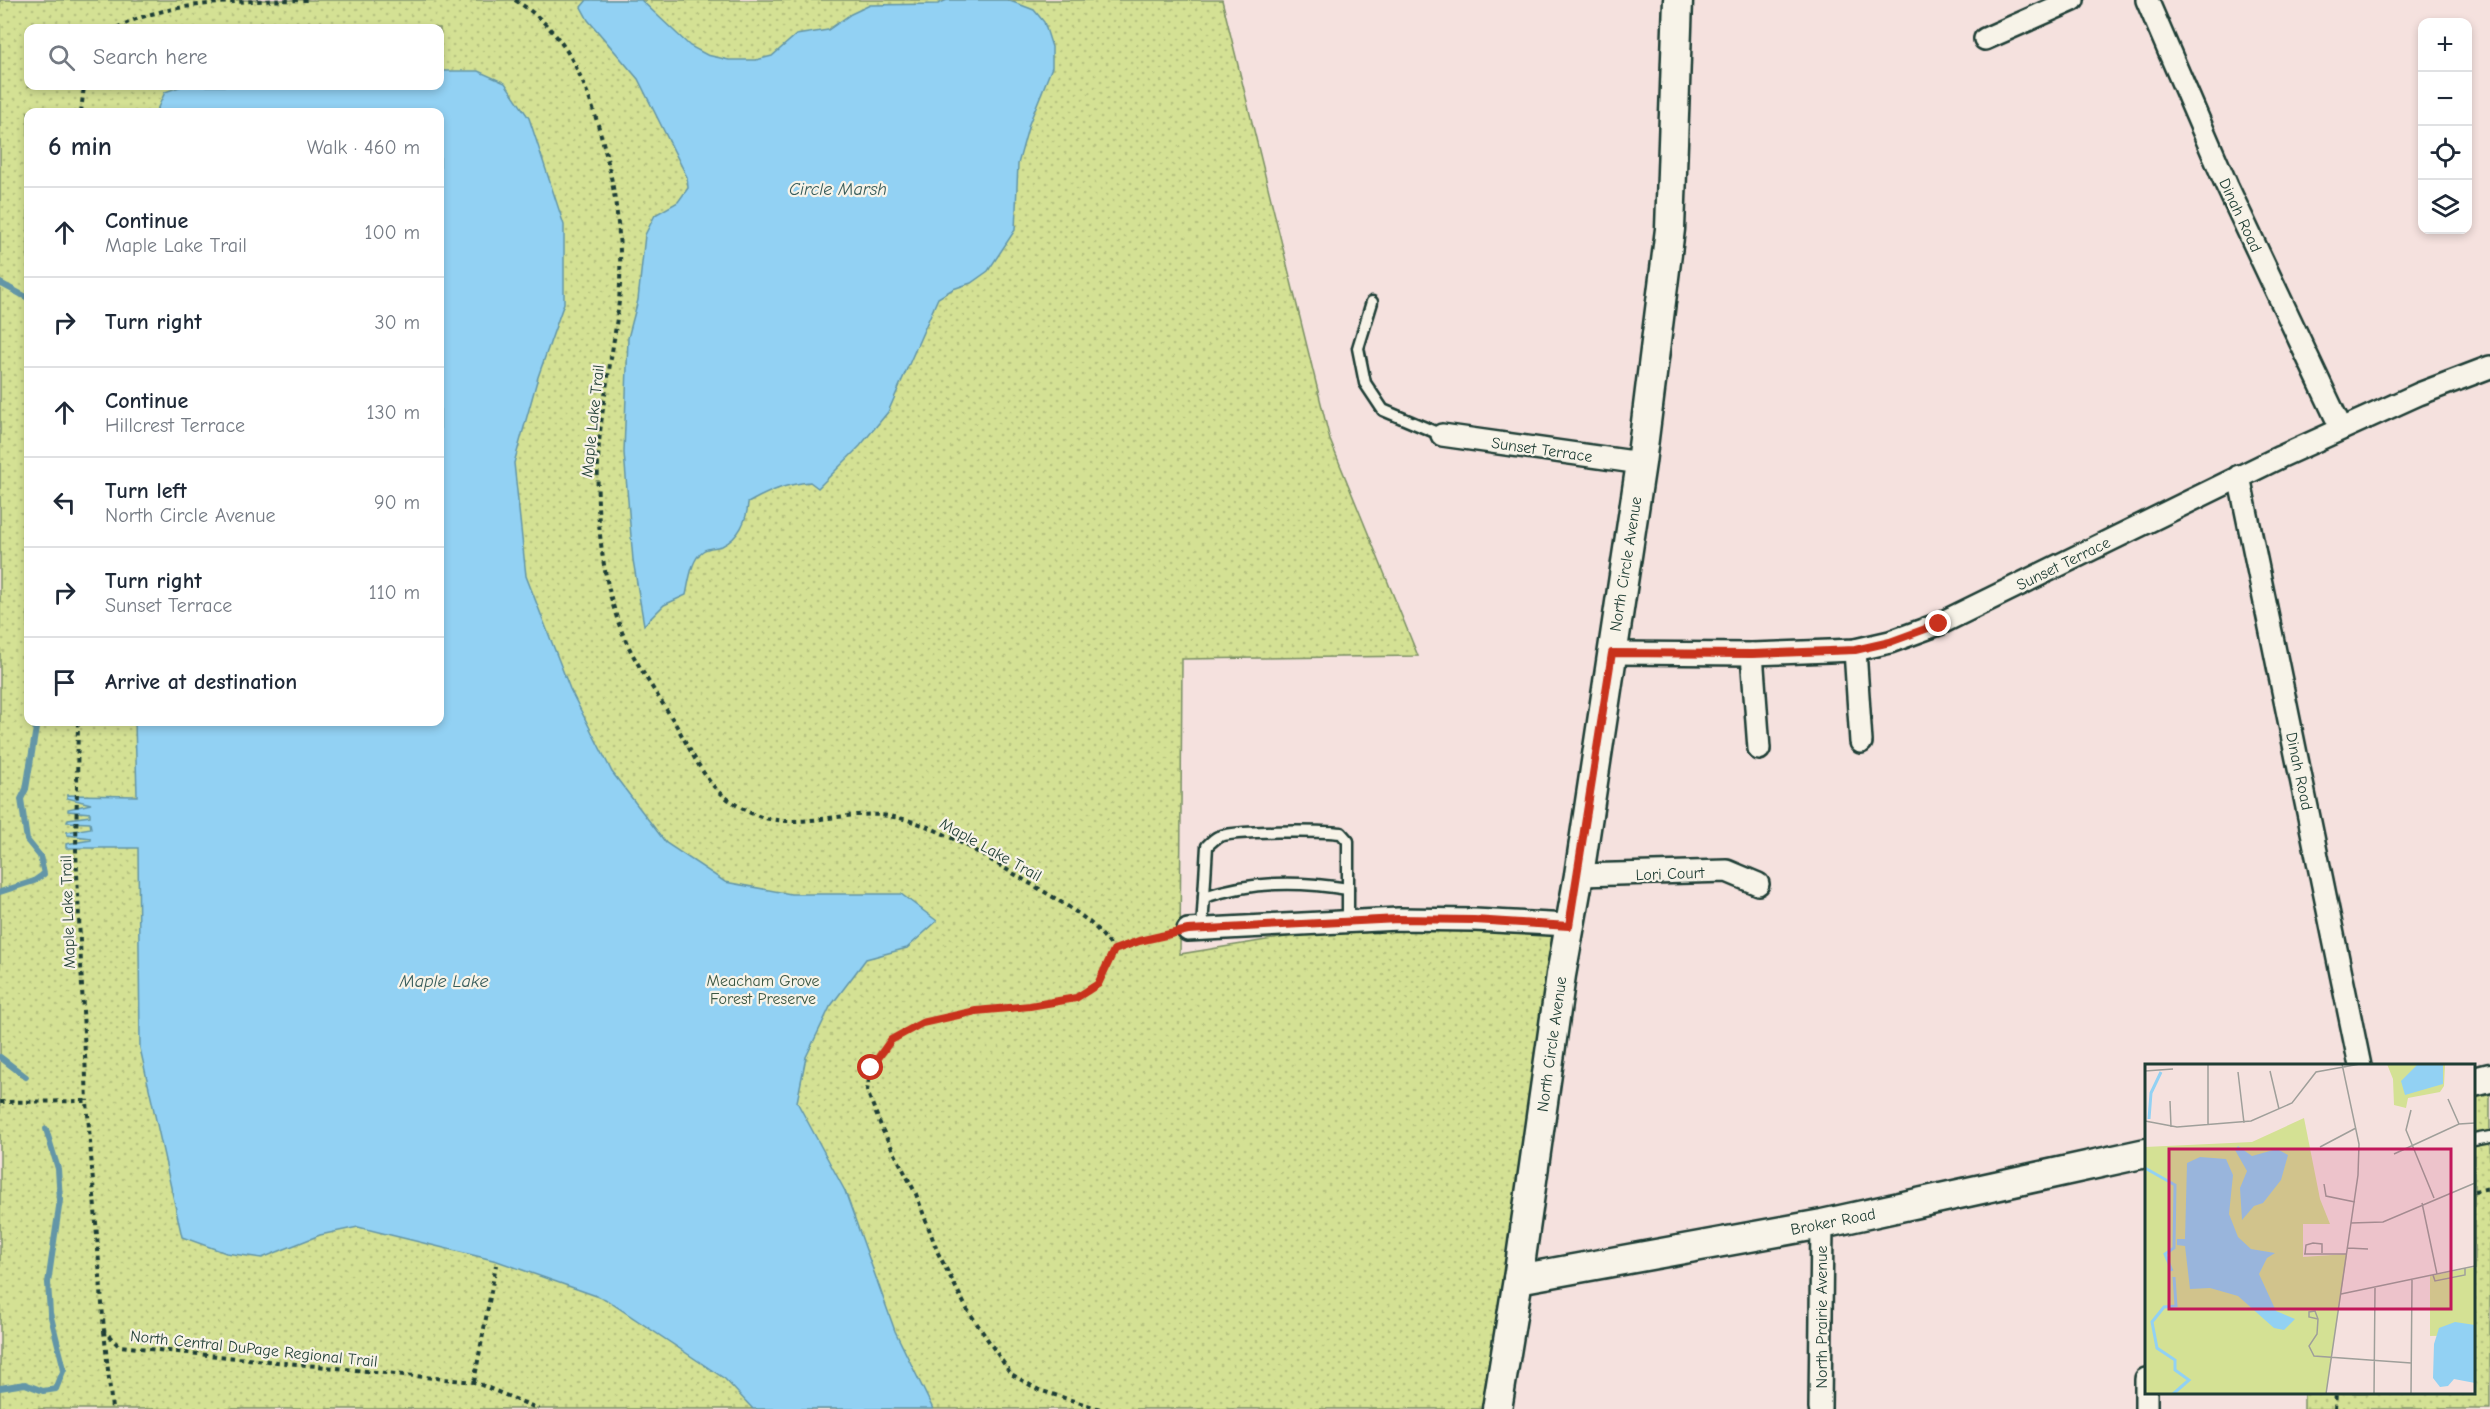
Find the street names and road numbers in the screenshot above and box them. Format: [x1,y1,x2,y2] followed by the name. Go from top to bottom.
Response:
[2215,176,2265,255] street label: Dinah Road
[578,364,608,479] street label: Maple Lake Trail
[1490,434,1594,466] street label: Sunset Terrace
[1606,495,1646,633] street label: North Circle Avenue
[2014,533,2113,594] street label: Sunset Terrace
[2282,731,2316,812] street label: Dinah Road
[936,814,1045,885] street label: Maple Lake Trail
[57,855,79,969] street label: Maple Lake Trail
[1635,864,1705,884] street label: Lori Court
[1534,975,1570,1113] street label: North Circle Avenue
[1789,1205,1877,1239] street label: Broker Road
[1813,1246,1831,1388] street label: North Prairie Avenue
[129,1327,378,1371] street label: North Central DuPage Regional Trail

